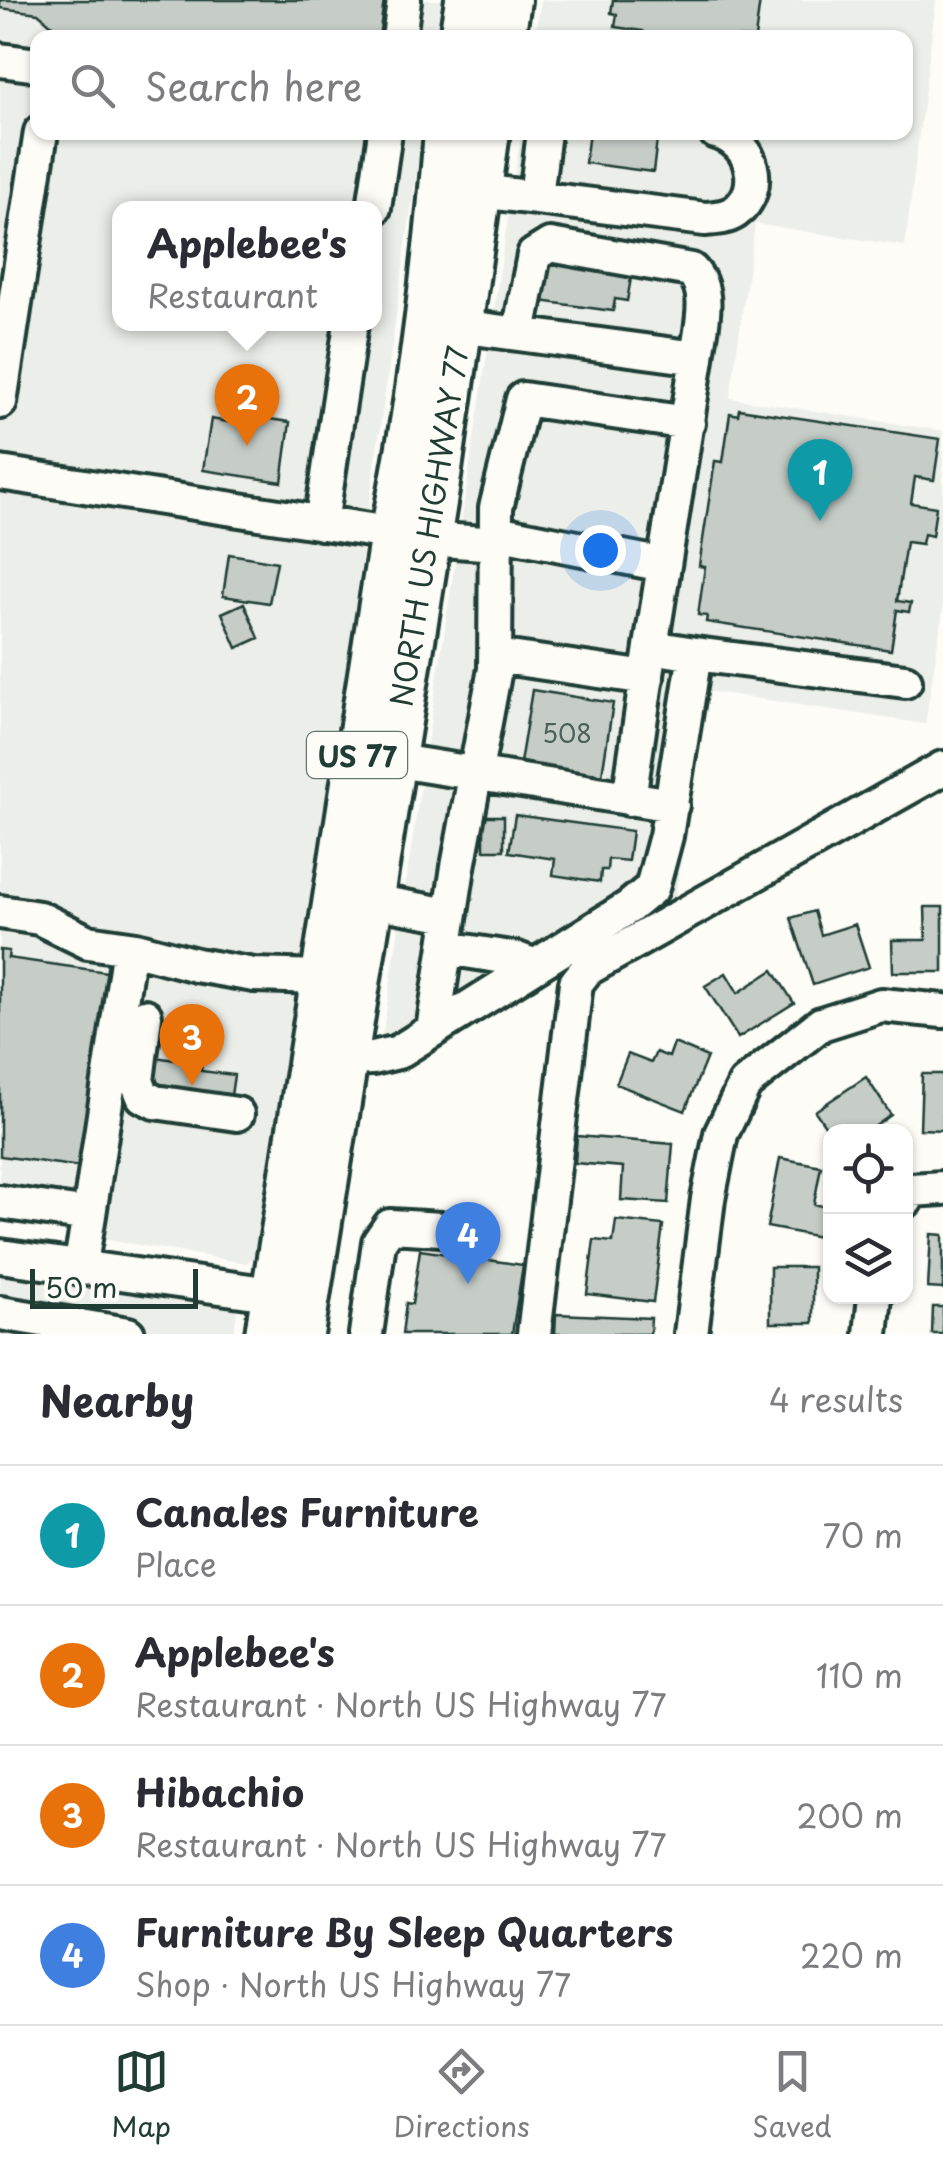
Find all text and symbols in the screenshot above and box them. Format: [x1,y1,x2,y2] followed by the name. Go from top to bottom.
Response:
[30,30,913,140] search box
[145,57,362,114] text: Search here
[65,58,120,113] icon: search
[112,201,382,331] popup
[147,214,347,271] text: Applebee's
[147,271,318,319] text: Restaurant
[377,342,479,710] street label: NORTH US HIGHWAY 77
[214,364,280,446] pin: 2
[788,438,852,521] pin: 1
[575,525,626,576] your location
[542,714,592,752] house number: 508
[307,732,407,778] road number: US 77
[160,1004,224,1086] pin: 3
[823,1124,913,1304] map controls
[823,1124,913,1214] button: locate
[436,1202,500,1284] pin: 4
[823,1214,913,1304] button: layers
[30,1264,198,1308] scale bar
[45,1265,118,1308] text: 50 m
[40,1368,194,1431] text: Nearby
[769,1375,903,1423] text: 4 results
[135,1483,479,1540] text: Canales Furniture
[65,1511,80,1559] text: 1
[823,1511,903,1559] text: 70 m
[135,1540,217,1588] text: Place
[135,1623,335,1680] text: Applebee's
[61,1651,84,1699] text: 2
[816,1651,903,1699] text: 110 m
[135,1680,667,1728] text: Restaurant · North US Highway 77
[135,1763,304,1820] text: Hibachio
[62,1791,83,1839] text: 3
[796,1791,903,1839] text: 200 m
[135,1820,667,1868] text: Restaurant · North US Highway 77
[135,1903,673,1960] text: Furniture By Sleep Quarters
[62,1931,83,1979] text: 4
[800,1931,903,1979] text: 220 m
[135,1960,571,2008] text: Shop · North US Highway 77
[111,2044,171,2147] tab: Map
[394,2044,530,2147] tab: Directions
[752,2044,832,2147] tab: Saved

